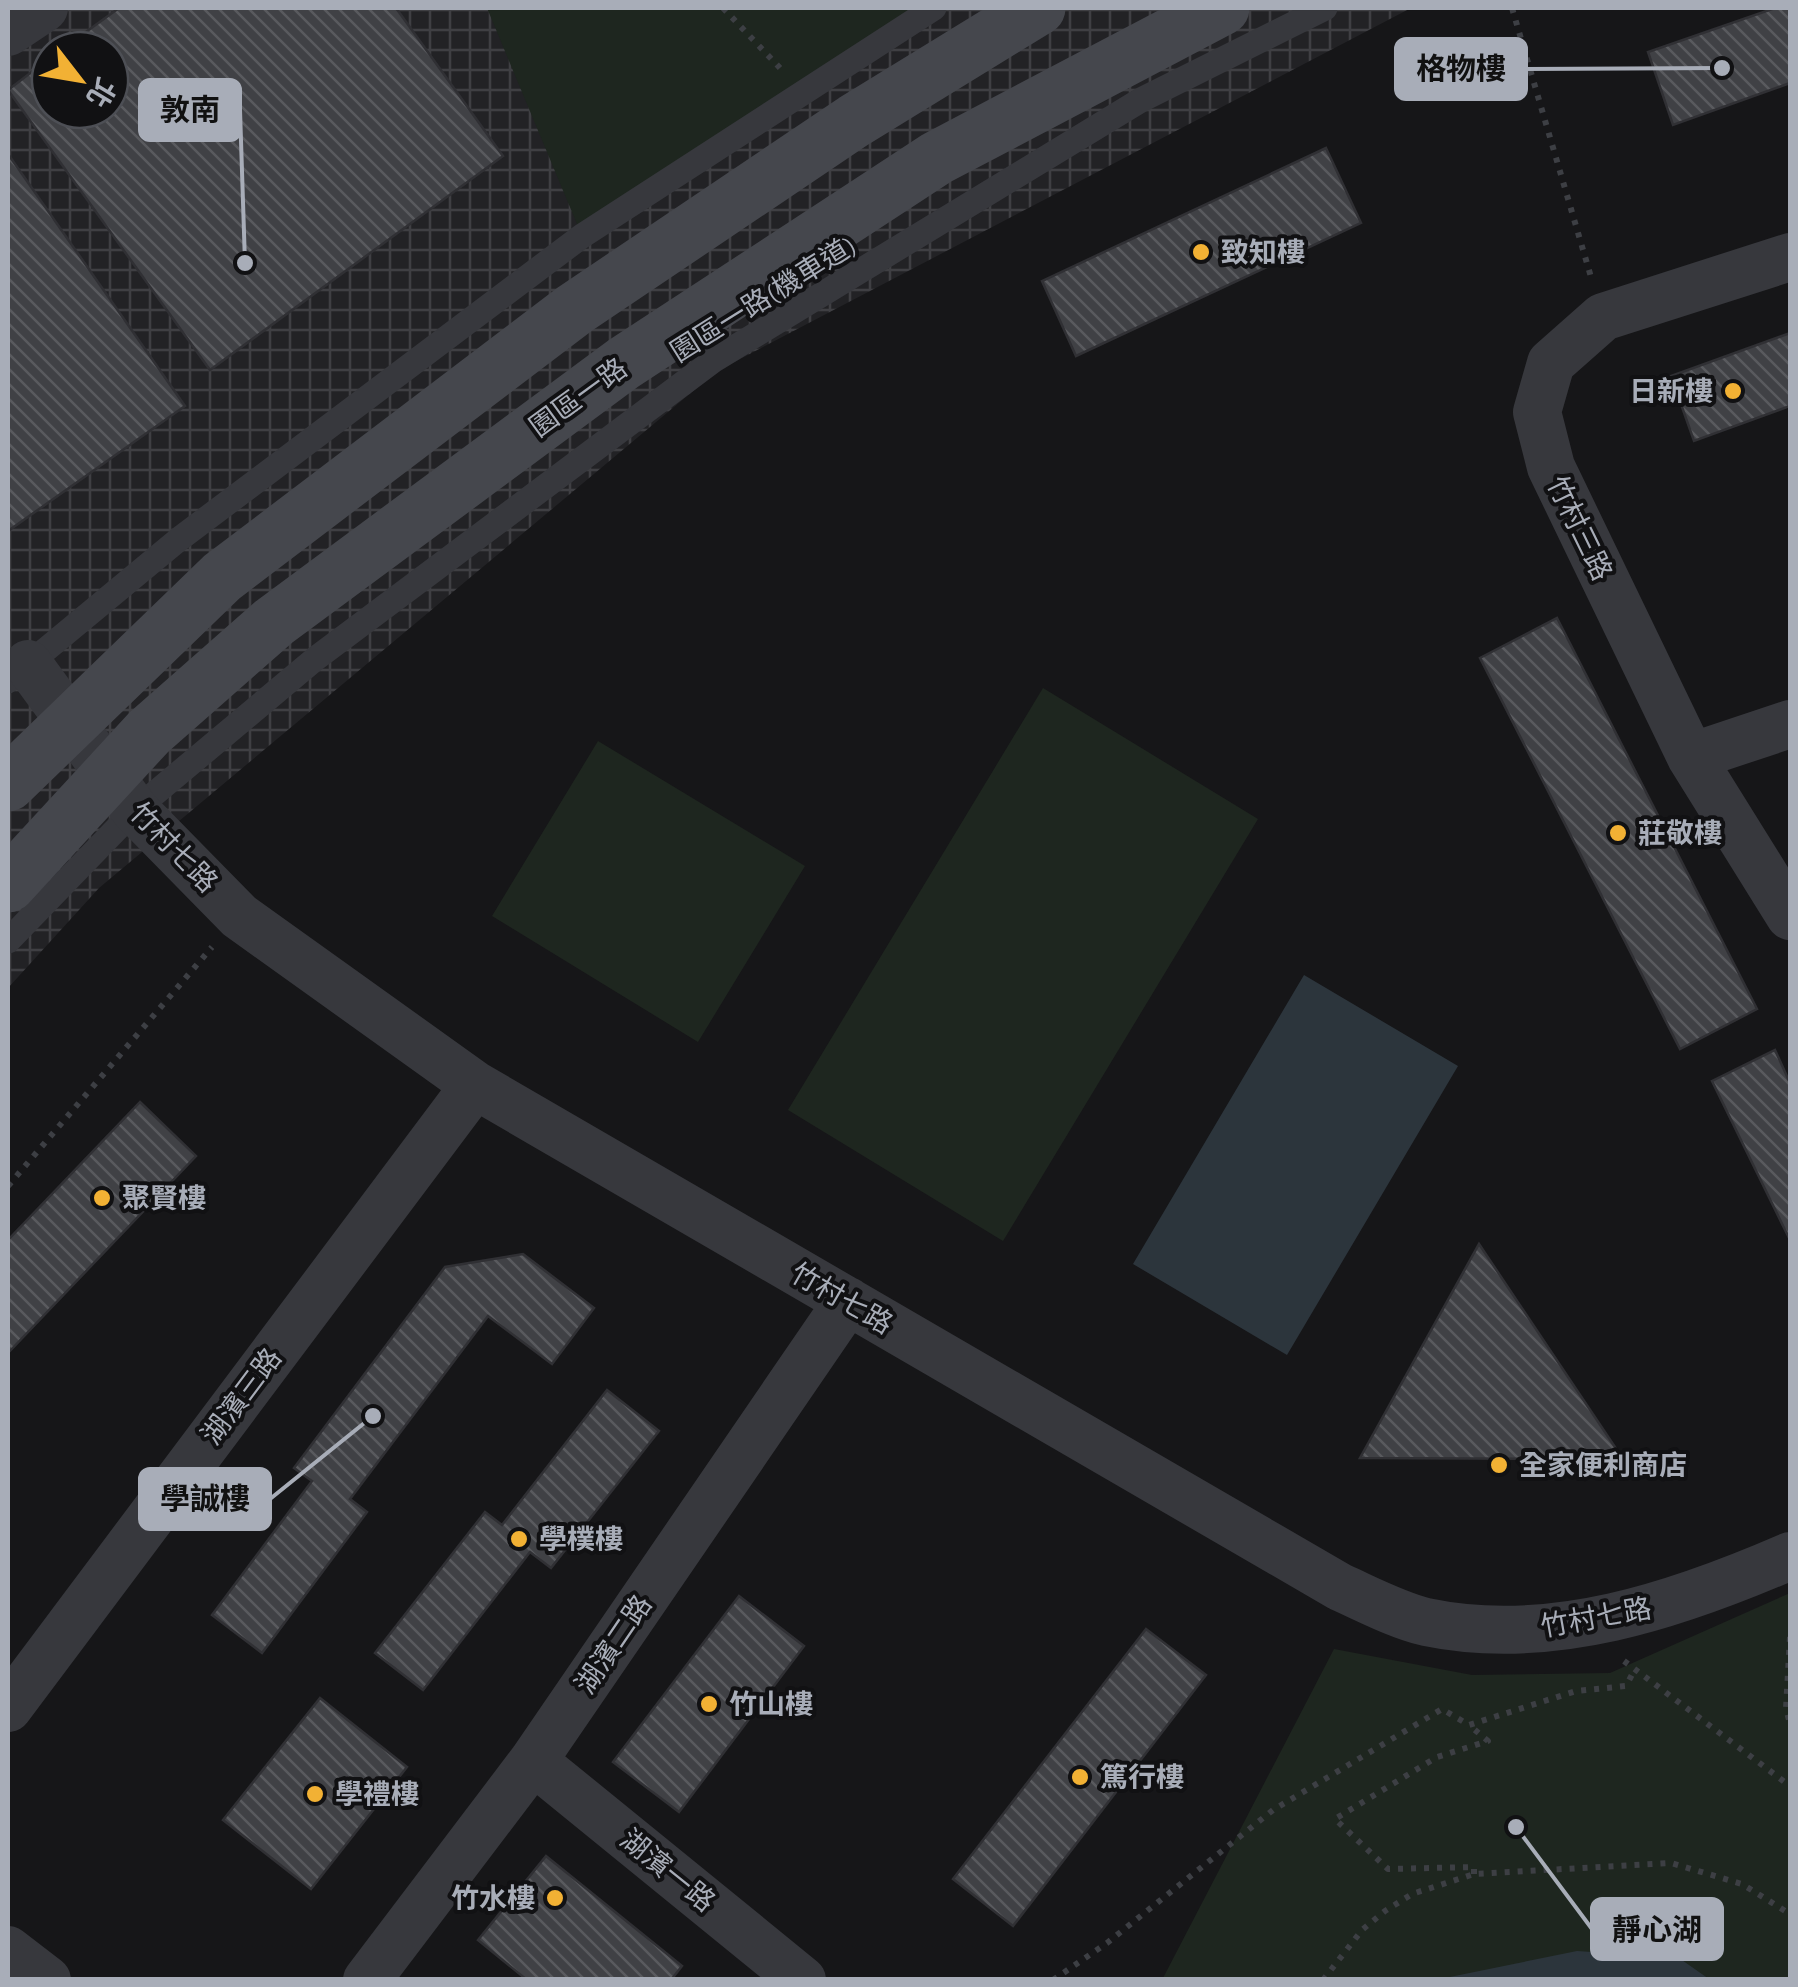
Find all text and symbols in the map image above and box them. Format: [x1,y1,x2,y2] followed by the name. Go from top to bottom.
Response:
[30,30,130,130] north arrow
[1396,39,1526,99] callout: 格物樓
[1416,53,1506,85] text: 格物樓
[80,73,121,112] text: 北
[140,80,240,140] callout: 敦南
[160,94,220,126] text: 敦南
[665,230,862,368] street label: 園區一路(機車道)
[1221,238,1305,268] place label: 致知樓
[1190,241,1212,263] marker: 致知樓
[524,353,633,443] street label: 園區一路
[1629,376,1713,407] place label: 日新樓
[1722,380,1744,402] marker: 日新樓
[1541,472,1617,585] street label: 竹村三路
[124,797,223,898] street label: 竹村七路
[1638,819,1722,849] place label: 莊敬樓
[1607,822,1629,844] marker: 莊敬樓
[122,1184,206,1214] place label: 聚賢樓
[91,1187,113,1209] marker: 聚賢樓
[785,1258,898,1340] street label: 竹村七路
[196,1343,287,1450] street label: 湖濱三路
[1519,1450,1687,1481] place label: 全家便利商店
[1488,1454,1510,1476] marker: 全家便利商店
[140,1469,270,1529] callout: 學誠樓
[160,1483,250,1515] text: 學誠樓
[539,1525,623,1555] place label: 學樸樓
[508,1528,530,1550] marker: 學樸樓
[570,1590,658,1699] street label: 湖濱二路
[1538,1593,1654,1642] street label: 竹村七路
[729,1690,813,1720] place label: 竹山樓
[698,1693,720,1715] marker: 竹山樓
[1100,1762,1184,1793] place label: 篤行樓
[1069,1766,1091,1788] marker: 篤行樓
[335,1780,419,1810] place label: 學禮樓
[304,1783,326,1805] marker: 學禮樓
[614,1824,720,1918] street label: 湖濱一路
[451,1884,535,1914] place label: 竹水樓
[544,1887,566,1909] marker: 竹水樓
[1592,1899,1722,1959] callout: 靜心湖
[1612,1914,1702,1946] text: 靜心湖

